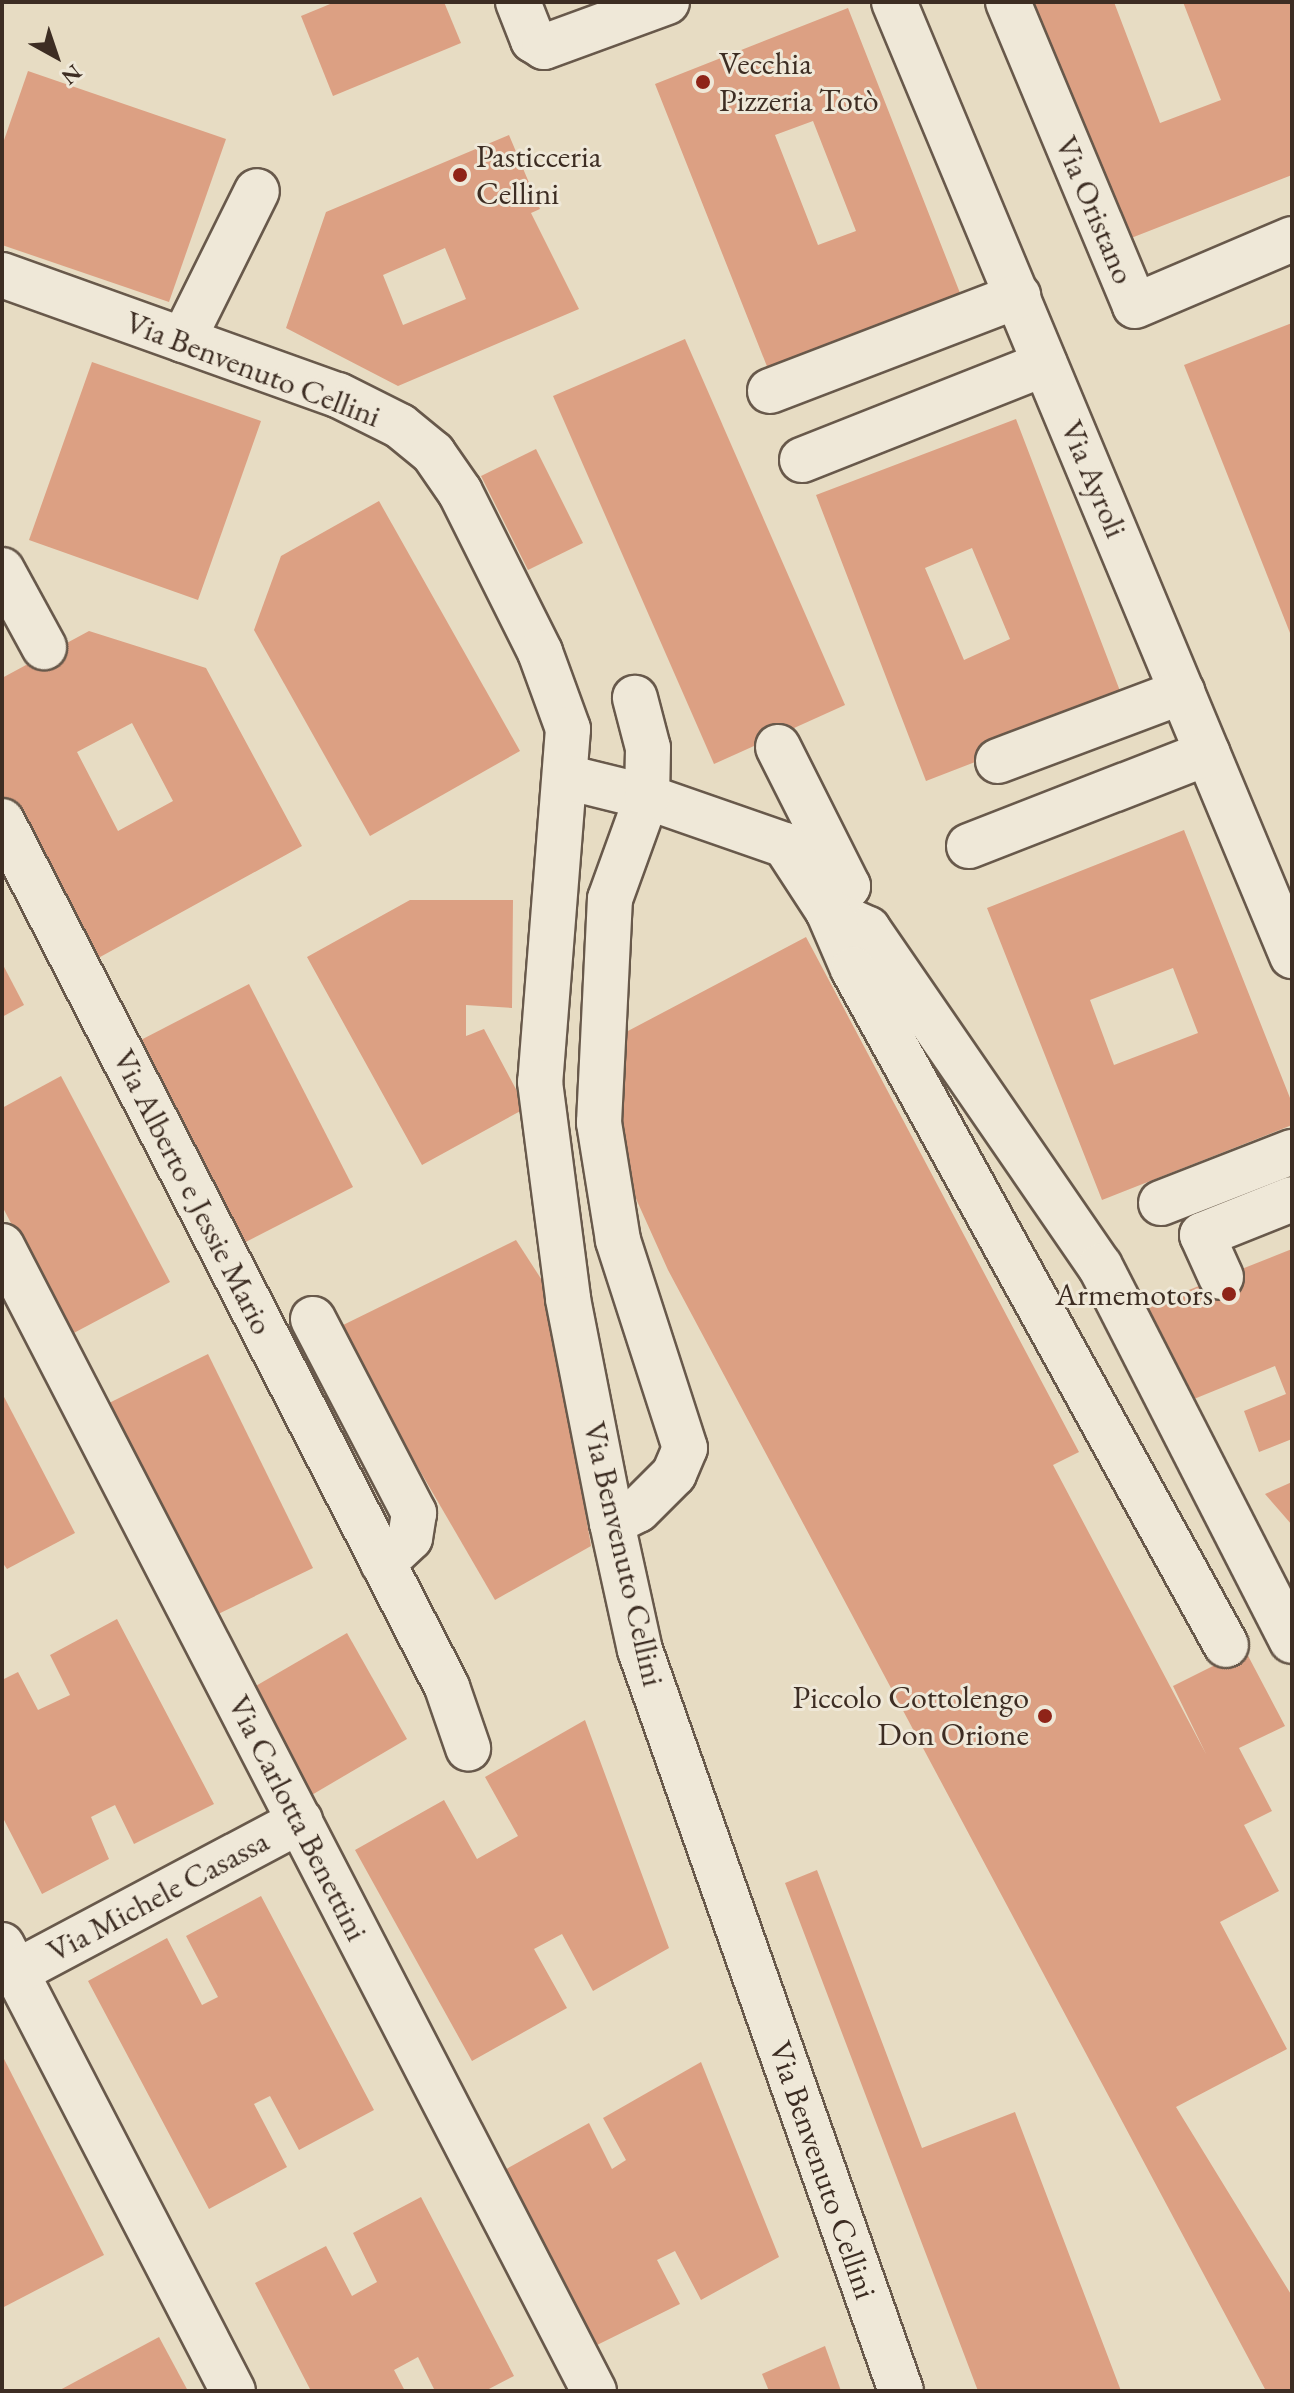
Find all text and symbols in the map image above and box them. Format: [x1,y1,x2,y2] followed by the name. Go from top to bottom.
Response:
[16,16,96,96] north arrow
[719,45,879,120] place label: Vecchia Pizzeria Totò
[56,58,88,92] text: N
[694,73,712,91] marker: Vecchia Pizzeria Totò
[1047,130,1143,290] street label: Via Oristano
[476,138,602,213] place label: Pasticceria Cellini
[451,166,469,184] marker: Pasticceria Cellini
[120,303,386,435] street label: Via Benvenuto Cellini
[1052,415,1136,543] street label: Via Ayroli
[104,1043,282,1341] street label: Via Alberto e Jessie Mario
[1055,1275,1213,1313] place label: Armemotors
[1220,1285,1238,1303] marker: Armemotors
[575,1418,673,1690] street label: Via Benvenuto Cellini
[793,1679,1029,1754] place label: Piccolo Cottolengo Don Orione
[220,1689,376,1947] street label: Via Carlotta Benettini
[1036,1707,1054,1725] marker: Piccolo Cottolengo Don Orione
[41,1822,275,1970] street label: Via Michele Casassa
[761,2036,885,2304] street label: Via Benvenuto Cellini

